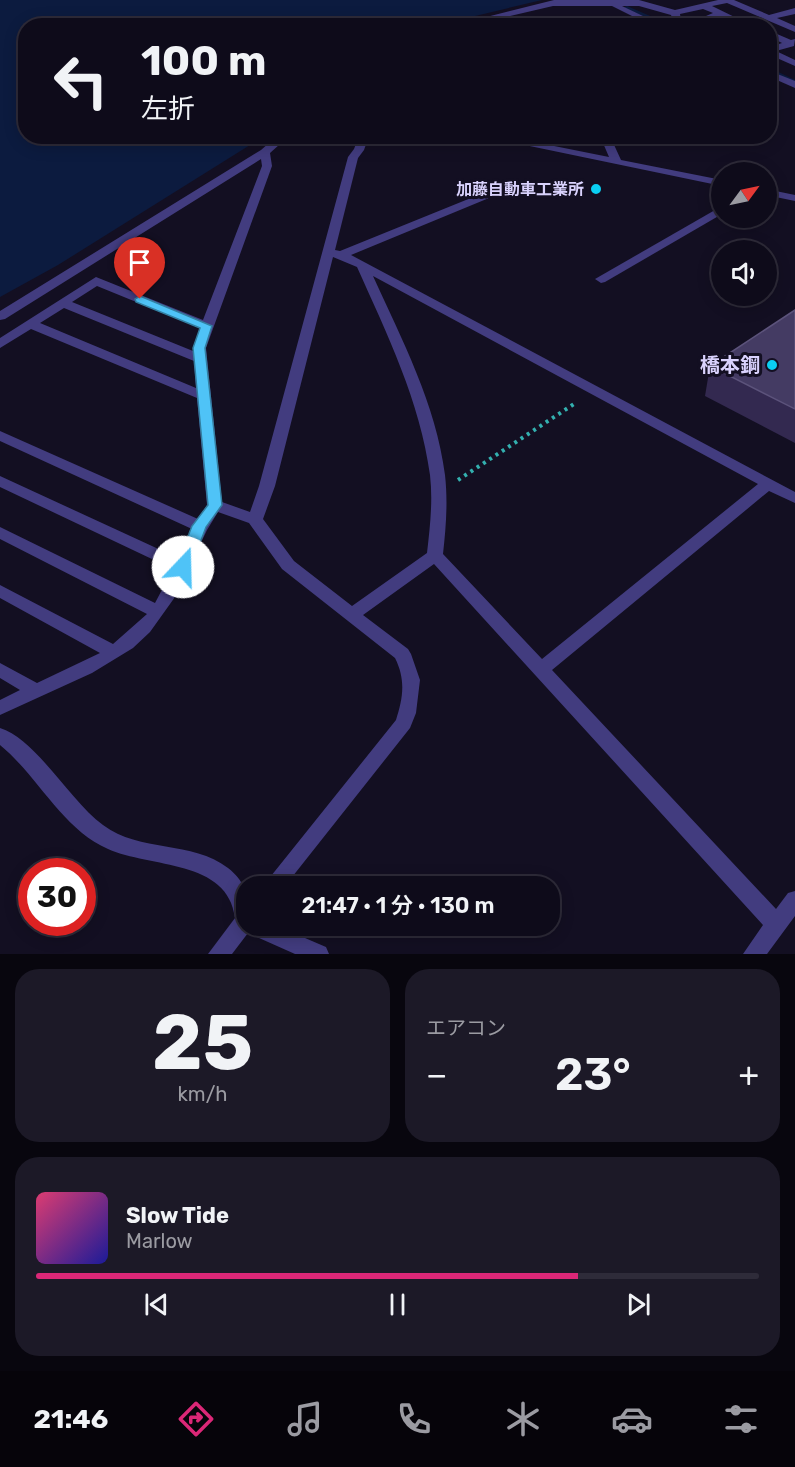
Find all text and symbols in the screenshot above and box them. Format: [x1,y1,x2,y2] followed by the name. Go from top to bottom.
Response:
[141,36,266,86] text: 100 m
[42,42,120,120] icon: left
[141,93,195,125] text: 左折
[711,162,777,228] north arrow
[711,162,777,306] map controls
[456,180,584,199] place label: 加藤自動車工業所
[589,182,603,196] marker: 加藤自動車工業所
[114,237,165,299] pin
[711,240,777,306] button: sound
[123,246,156,279] icon: arrive
[700,353,760,377] place label: 橋本鋼
[765,358,779,372] marker: 橋本鋼
[151,535,215,599] position arrow
[18,858,96,936] speed limit sign: 30
[302,892,494,919] text: 21:47 · 1 分 · 130 m
[152,996,253,1089] text: 25
[426,1016,506,1040] text: エアコン
[555,1048,631,1101] text: 23°
[426,1055,447,1094] text: −
[738,1055,759,1094] text: +
[178,1082,227,1106] text: km/h
[126,1202,229,1229] text: Slow Tide
[126,1229,193,1253] text: Marlow
[140,1288,173,1321] icon: previous
[381,1288,414,1321] icon: pause
[622,1288,655,1321] icon: next
[175,1398,217,1440] icon: directions
[284,1398,326,1440] icon: music
[393,1398,435,1440] icon: phone
[502,1398,544,1440] icon: climate
[611,1398,653,1440] icon: car
[720,1398,762,1440] icon: filters
[33,1403,108,1435] text: 21:46

